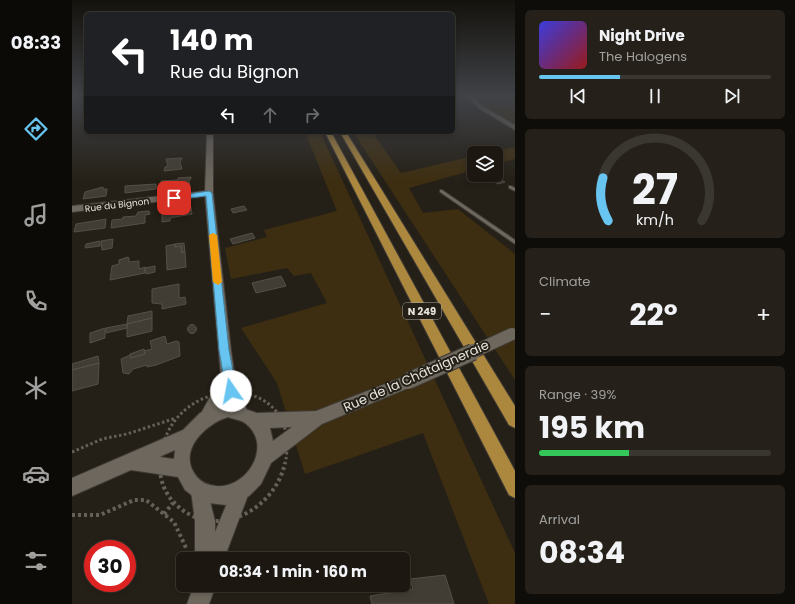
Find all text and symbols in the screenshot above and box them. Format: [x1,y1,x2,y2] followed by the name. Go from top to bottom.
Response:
[170,21,253,60] text: 140 m
[599,25,685,46] text: Night Drive
[104,28,156,80] icon: left
[11,30,61,55] text: 08:33
[599,47,687,66] text: The Halogens
[170,59,299,84] text: Rue du Bignon
[567,85,589,107] icon: previous
[644,85,666,107] icon: pause
[721,85,743,107] icon: next
[217,104,239,126] icon: left
[259,104,281,126] icon: ahead
[301,104,323,126] icon: right
[22,115,50,143] icon: directions
[467,146,503,182] map controls
[467,146,503,182] button: layers
[632,160,678,219] text: 27
[157,181,191,215] pin
[163,187,185,209] icon: arrive
[84,195,150,215] street label: Rue du Bignon
[22,201,50,229] icon: music
[636,210,674,230] text: km/h
[539,272,590,291] text: Climate
[22,287,50,315] icon: phone
[629,293,678,336] text: 22°
[539,299,551,330] text: −
[756,299,771,330] text: +
[403,303,441,319] road number: N 249
[340,335,492,417] street label: Rue de la Châtaigneraie
[210,370,252,412] position arrow
[22,374,50,402] icon: climate
[539,385,616,404] text: Range · 39%
[539,406,645,449] text: 195 km
[22,460,50,488] icon: car
[539,510,580,529] text: Arrival
[539,531,625,574] text: 08:34
[84,540,136,592] speed limit sign: 30
[22,547,50,575] icon: filters
[219,561,367,582] text: 08:34 · 1 min · 160 m

